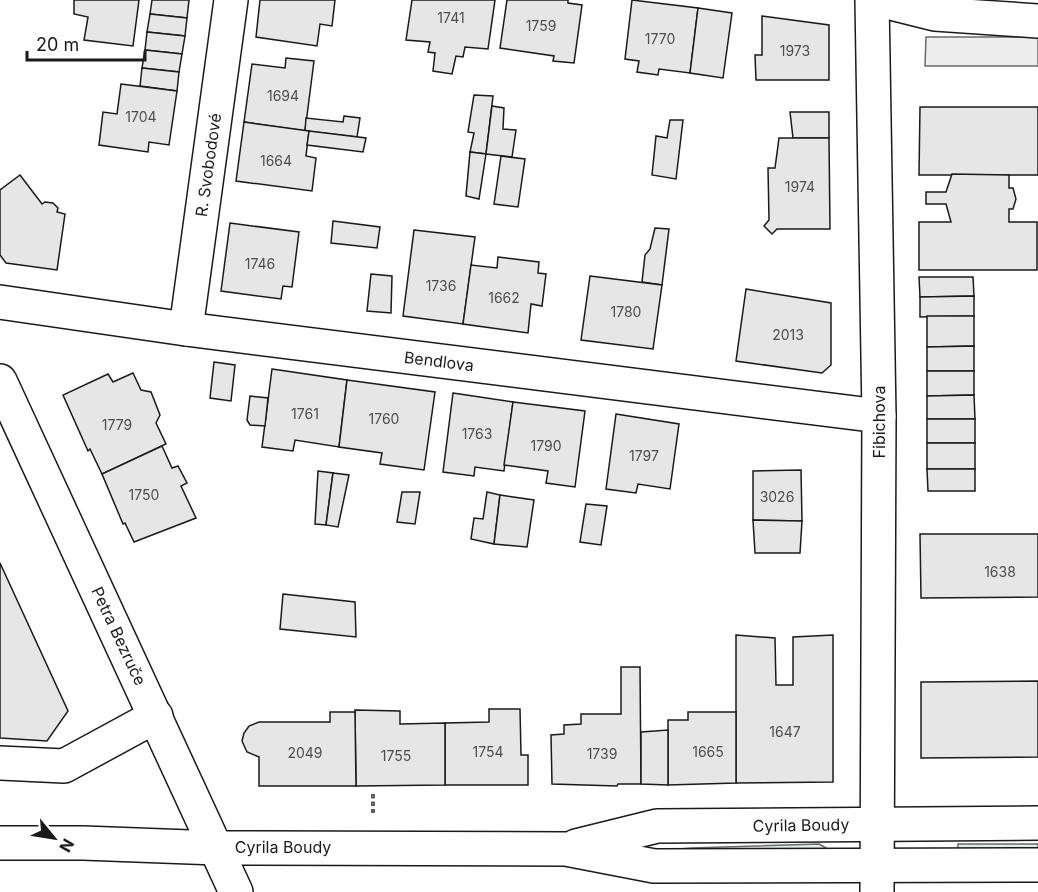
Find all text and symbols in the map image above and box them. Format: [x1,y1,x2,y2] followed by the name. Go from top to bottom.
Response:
[437,9,465,26] house number: 1741
[526,17,556,34] house number: 1759
[27,24,146,62] scale bar
[645,30,675,47] house number: 1770
[36,34,79,55] text: 20 m
[780,42,810,59] house number: 1973
[267,87,299,104] house number: 1694
[125,108,157,125] house number: 1704
[191,112,225,218] street label: R. Svobodové
[260,152,292,169] house number: 1664
[785,178,815,195] house number: 1974
[245,255,275,272] house number: 1746
[426,277,456,294] house number: 1736
[488,289,520,306] house number: 1662
[611,303,641,320] house number: 1780
[772,326,804,343] house number: 2013
[403,347,475,375] street label: Bendlova
[869,386,889,458] street label: Fibichova
[291,405,319,422] house number: 1761
[369,410,399,427] house number: 1760
[102,416,132,433] house number: 1779
[462,425,492,442] house number: 1763
[531,437,562,454] house number: 1790
[629,447,659,464] house number: 1797
[129,486,159,503] house number: 1750
[760,488,794,505] house number: 3026
[984,563,1016,580] house number: 1638
[87,583,151,689] street label: Petra Bezruče
[769,723,801,740] house number: 1647
[472,743,504,760] house number: 1754
[692,743,724,760] house number: 1665
[287,744,323,761] house number: 2049
[587,745,617,762] house number: 1739
[381,747,411,764] house number: 1755
[24,808,84,868] north arrow
[753,814,849,836] street label: Cyrila Boudy
[55,835,79,856] text: N
[235,837,331,857] street label: Cyrila Boudy

